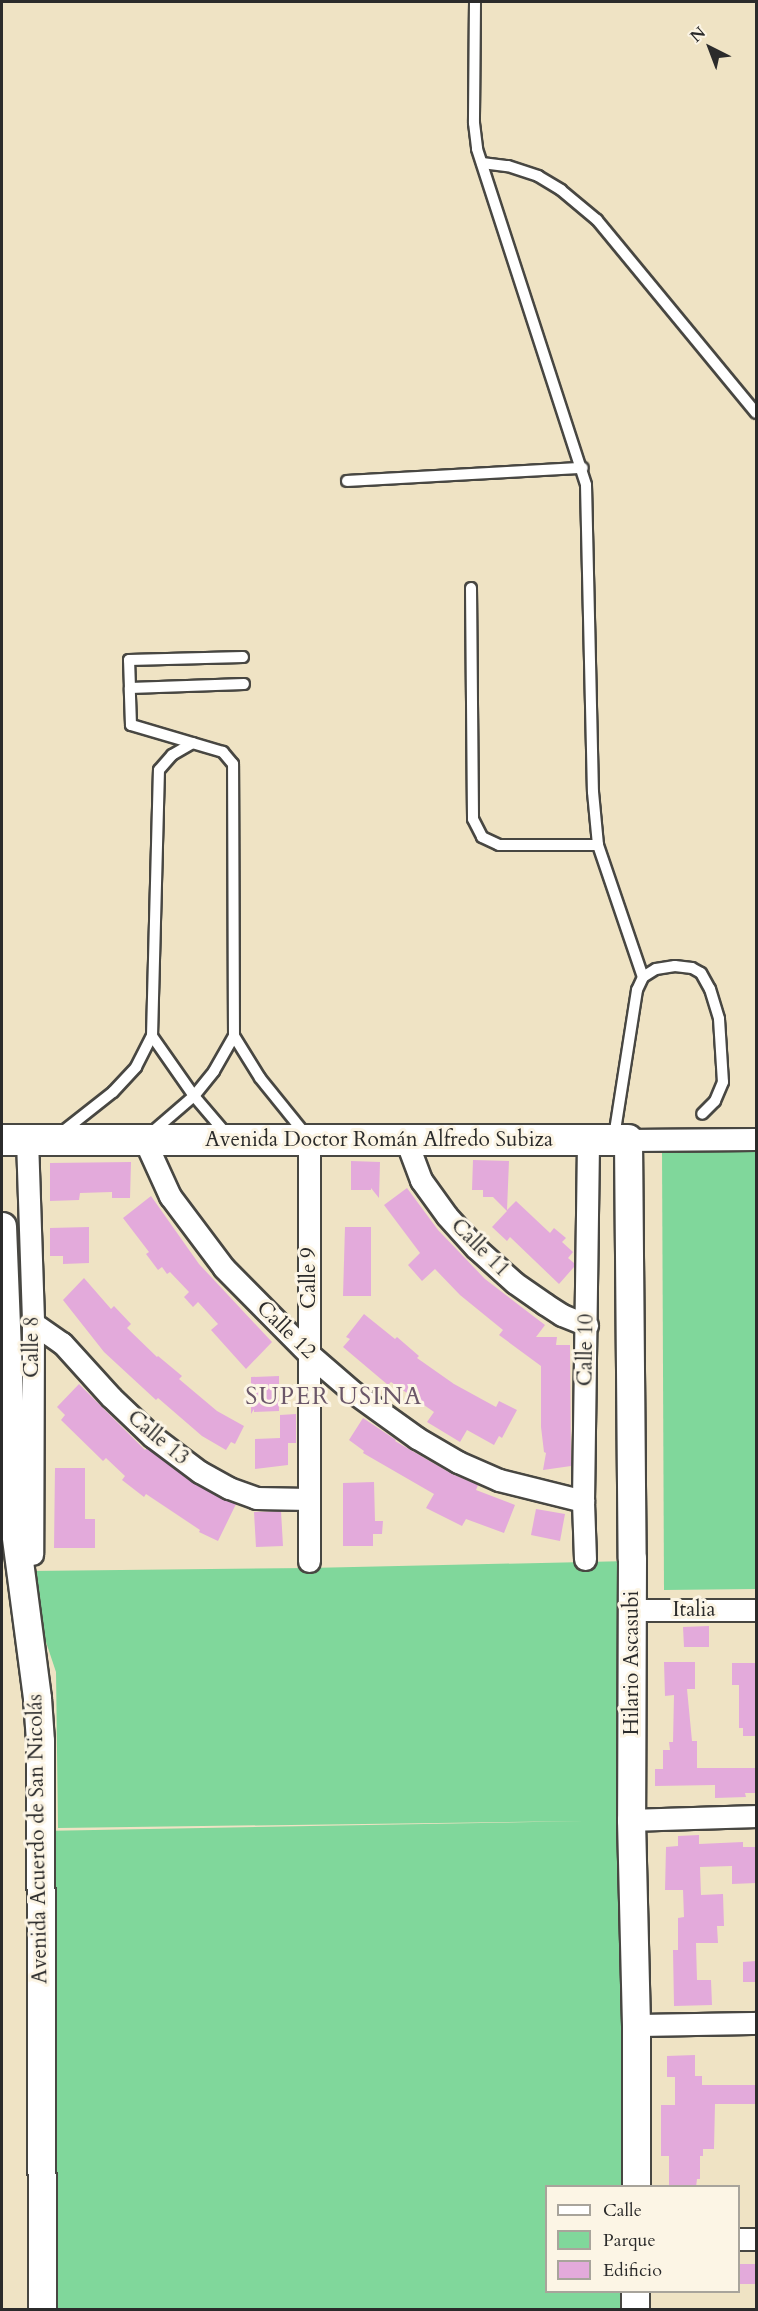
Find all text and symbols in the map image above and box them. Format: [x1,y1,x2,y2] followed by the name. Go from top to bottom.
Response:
[680,18,740,78] north arrow
[685,22,710,47] text: N
[205,1127,553,1153] street label: Avenida Doctor Román Alfredo Subiza
[445,1213,515,1283] street label: Calle 11
[296,1247,322,1309] street label: Calle 9
[251,1296,321,1364] street label: Calle 12
[573,1314,599,1386] street label: Calle 10
[19,1316,45,1378] street label: Calle 8
[245,1383,423,1411] district label: SUPER USINA
[122,1405,194,1471] street label: Calle 13
[619,1591,645,1735] street label: Hilario Ascasubi
[672,1597,716,1623] street label: Italia
[23,1694,53,1984] street label: Avenida Acuerdo de San Nicolás
[545,2185,740,2293] legend
[603,2198,642,2223] text: Calle
[603,2228,656,2253] text: Parque
[603,2258,662,2283] text: Edificio

